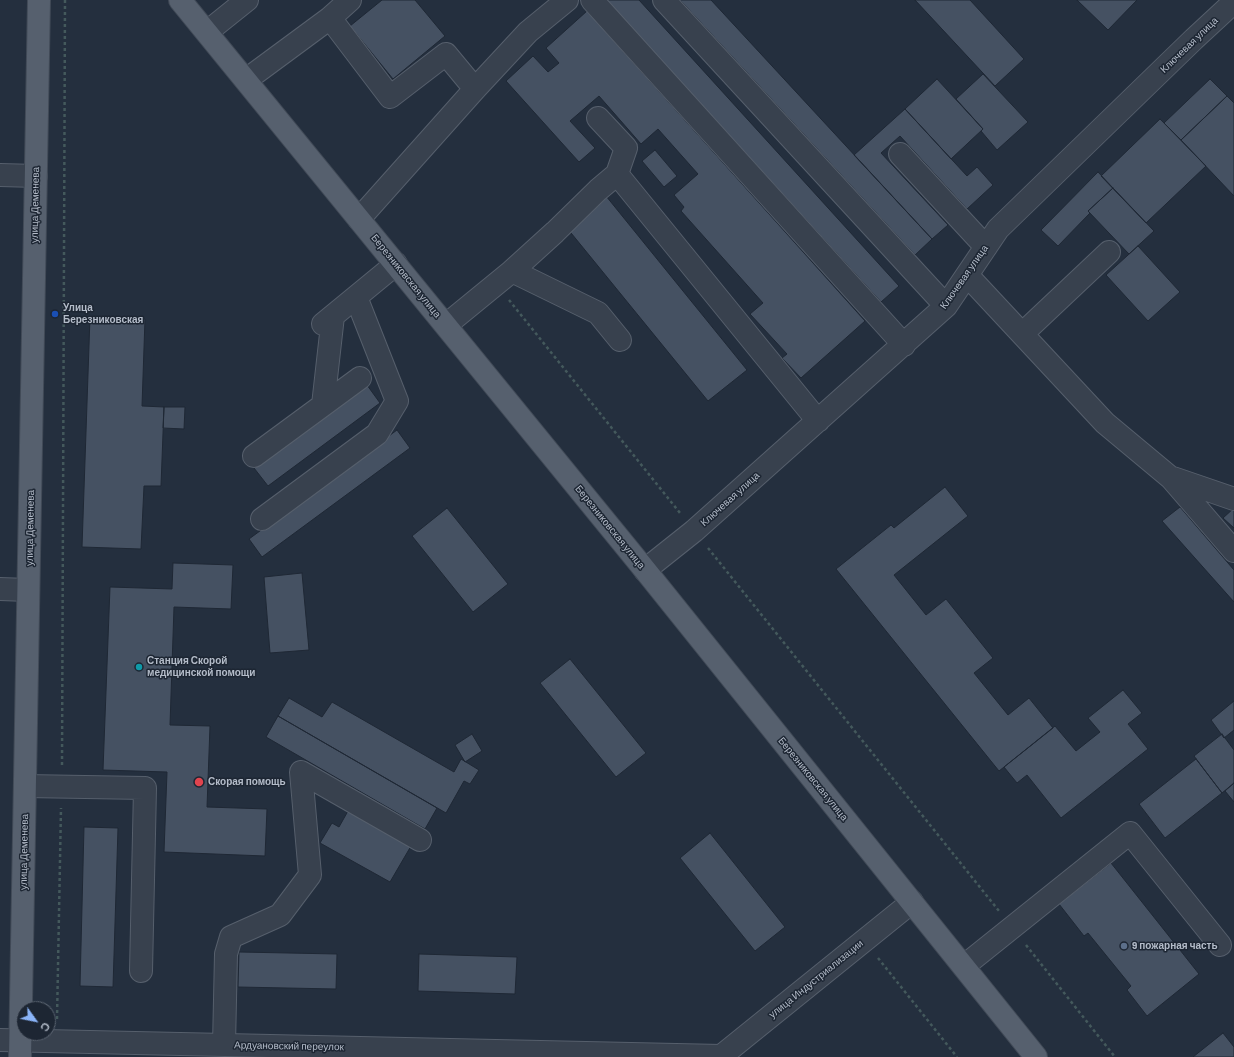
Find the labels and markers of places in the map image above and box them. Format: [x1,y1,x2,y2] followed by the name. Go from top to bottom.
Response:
[63,302,143,326] place label: Улица Березниковская
[50,309,60,319] marker: Улица Березниковская
[147,655,255,678] place label: Станция Скорой медицинской помощи
[134,662,144,672] marker: Станция Скорой медицинской помощи
[193,776,205,788] marker: Скорая помощь
[208,776,286,788] place label: Скорая помощь
[1132,940,1218,952] place label: 9 пожарная часть
[1119,941,1129,951] marker: 9 пожарная часть

